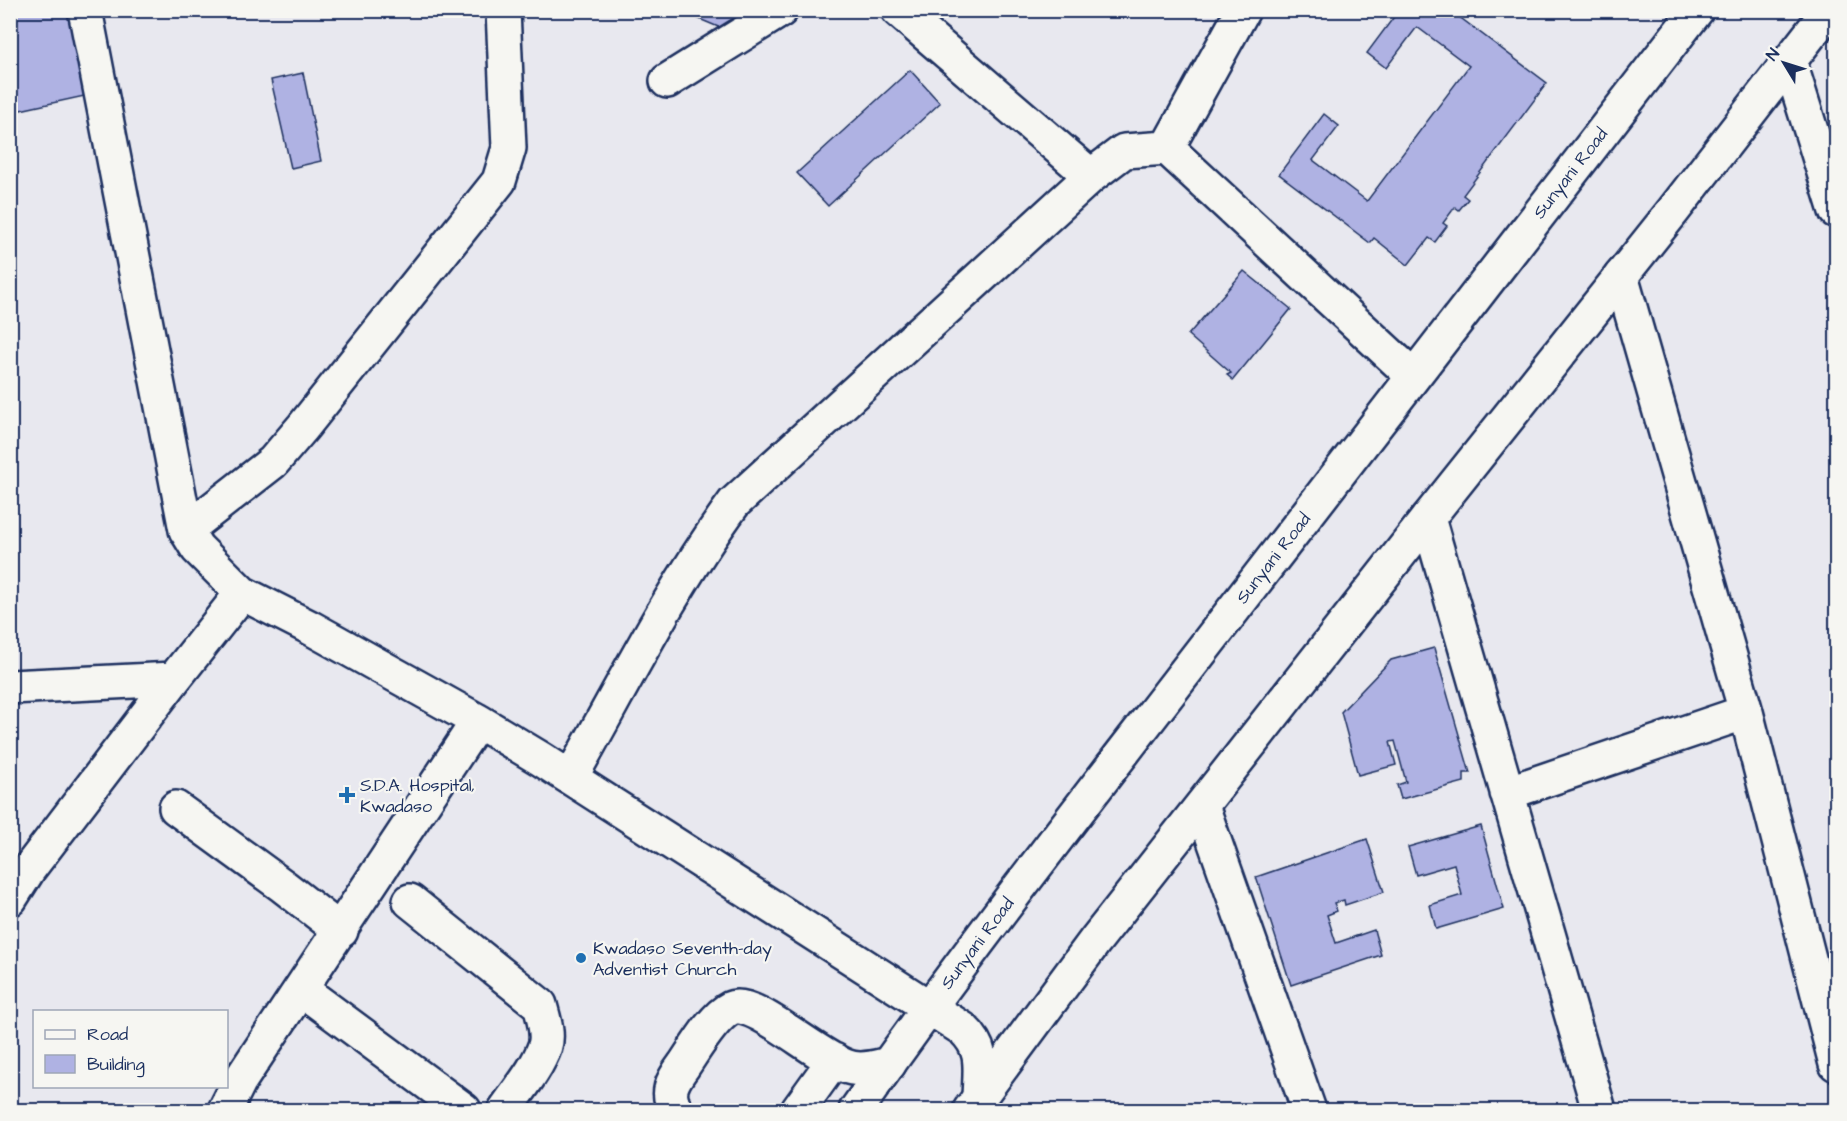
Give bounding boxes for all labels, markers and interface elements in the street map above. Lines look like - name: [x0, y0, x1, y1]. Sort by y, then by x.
- north arrow: [1754, 33, 1814, 93]
- text: N: [1761, 44, 1785, 65]
- street label: Sunyani Road: [1527, 123, 1615, 225]
- street label: Sunyani Road: [1230, 508, 1318, 610]
- place label: S.D.A. Hospital, Kwadaso: [360, 773, 475, 819]
- marker: S.D.A. Hospital, Kwadaso: [338, 786, 356, 804]
- street label: Sunyani Road: [935, 892, 1021, 995]
- place label: Kwadaso Seventh-day Adventist Church: [593, 936, 772, 982]
- marker: Kwadaso Seventh-day Adventist Church: [574, 951, 588, 965]
- legend: [33, 1010, 228, 1088]
- text: Road: [87, 1022, 128, 1047]
- text: Building: [87, 1052, 145, 1078]

